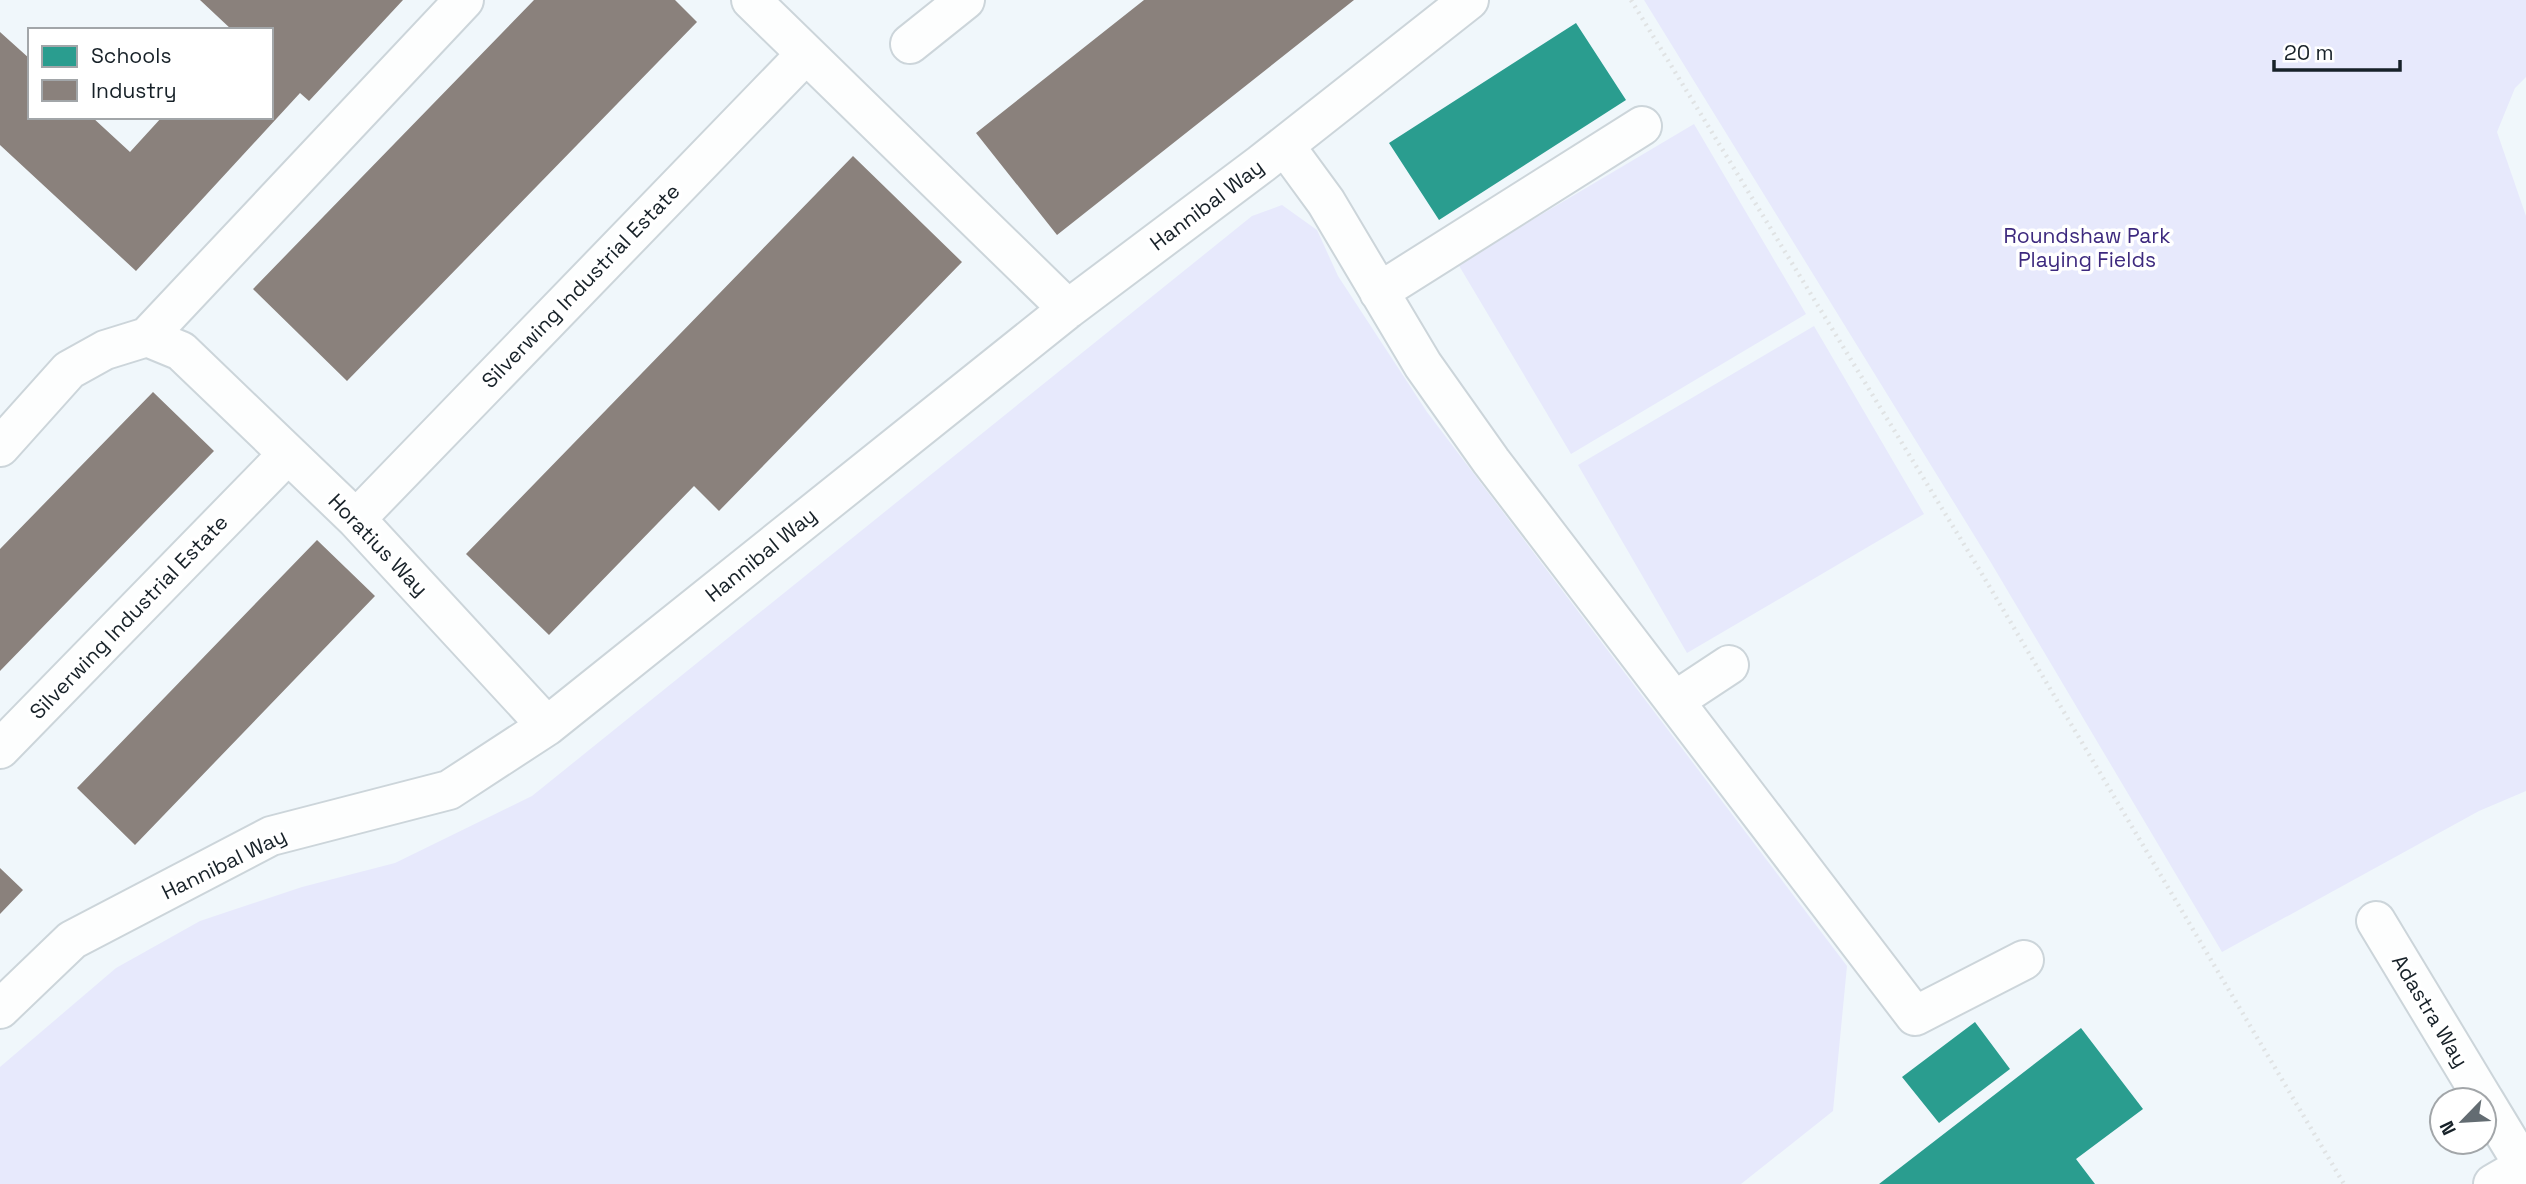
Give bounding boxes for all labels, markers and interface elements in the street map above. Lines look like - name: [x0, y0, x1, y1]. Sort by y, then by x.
- legend: [28, 28, 273, 119]
- scale bar: [2274, 28, 2400, 72]
- text: 20 m: [2284, 39, 2334, 66]
- text: Schools: [91, 42, 171, 69]
- text: Industry: [91, 77, 177, 104]
- street label: Hannibal Way: [1144, 153, 1269, 256]
- street label: Silverwing Industrial Estate: [476, 178, 686, 394]
- park label: Roundshaw Park Playing Fields: [2003, 222, 2171, 273]
- street label: Horatius Way: [323, 488, 434, 602]
- street label: Hannibal Way: [700, 501, 822, 608]
- street label: Silverwing Industrial Estate: [24, 509, 234, 725]
- street label: Hannibal Way: [157, 822, 291, 905]
- street label: Adastra Way: [2386, 949, 2475, 1072]
- north arrow: [2428, 1086, 2498, 1156]
- text: N: [2434, 1117, 2462, 1139]

